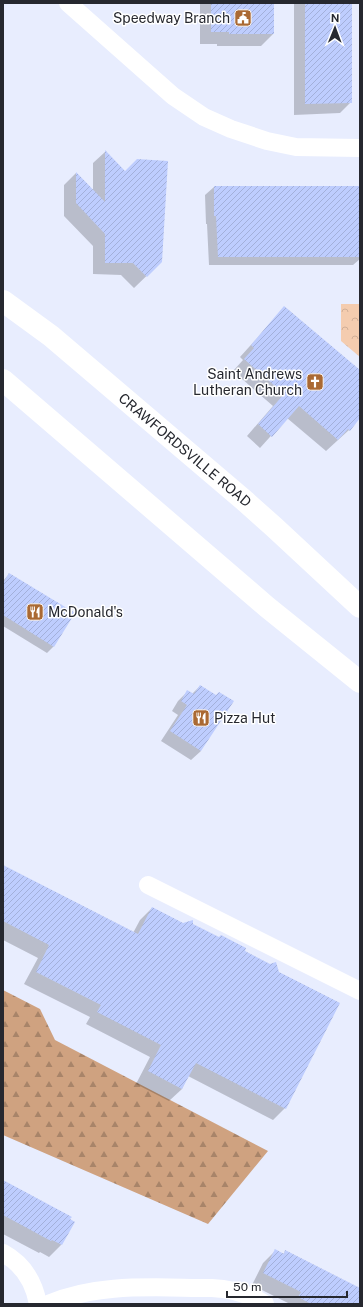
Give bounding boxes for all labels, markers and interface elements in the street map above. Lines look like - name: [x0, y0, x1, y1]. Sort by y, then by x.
- public building icon: Speedway Branch: [233, 8, 253, 28]
- north arrow: [315, 8, 355, 48]
- place label: Speedway Branch: [113, 10, 230, 26]
- text: N: [331, 12, 340, 24]
- place label: Saint Andrews Lutheran Church: [193, 366, 302, 398]
- church icon: Saint Andrews Lutheran Church: [305, 372, 325, 392]
- street label: CRAWFORDSVILLE ROAD: [115, 390, 255, 510]
- restaurant icon: McDonald's: [25, 602, 45, 622]
- place label: McDonald's: [48, 604, 123, 620]
- restaurant icon: Pizza Hut: [191, 708, 211, 728]
- place label: Pizza Hut: [214, 710, 276, 726]
- scale bar: [227, 1273, 347, 1299]
- text: 50 m: [233, 1280, 261, 1294]

